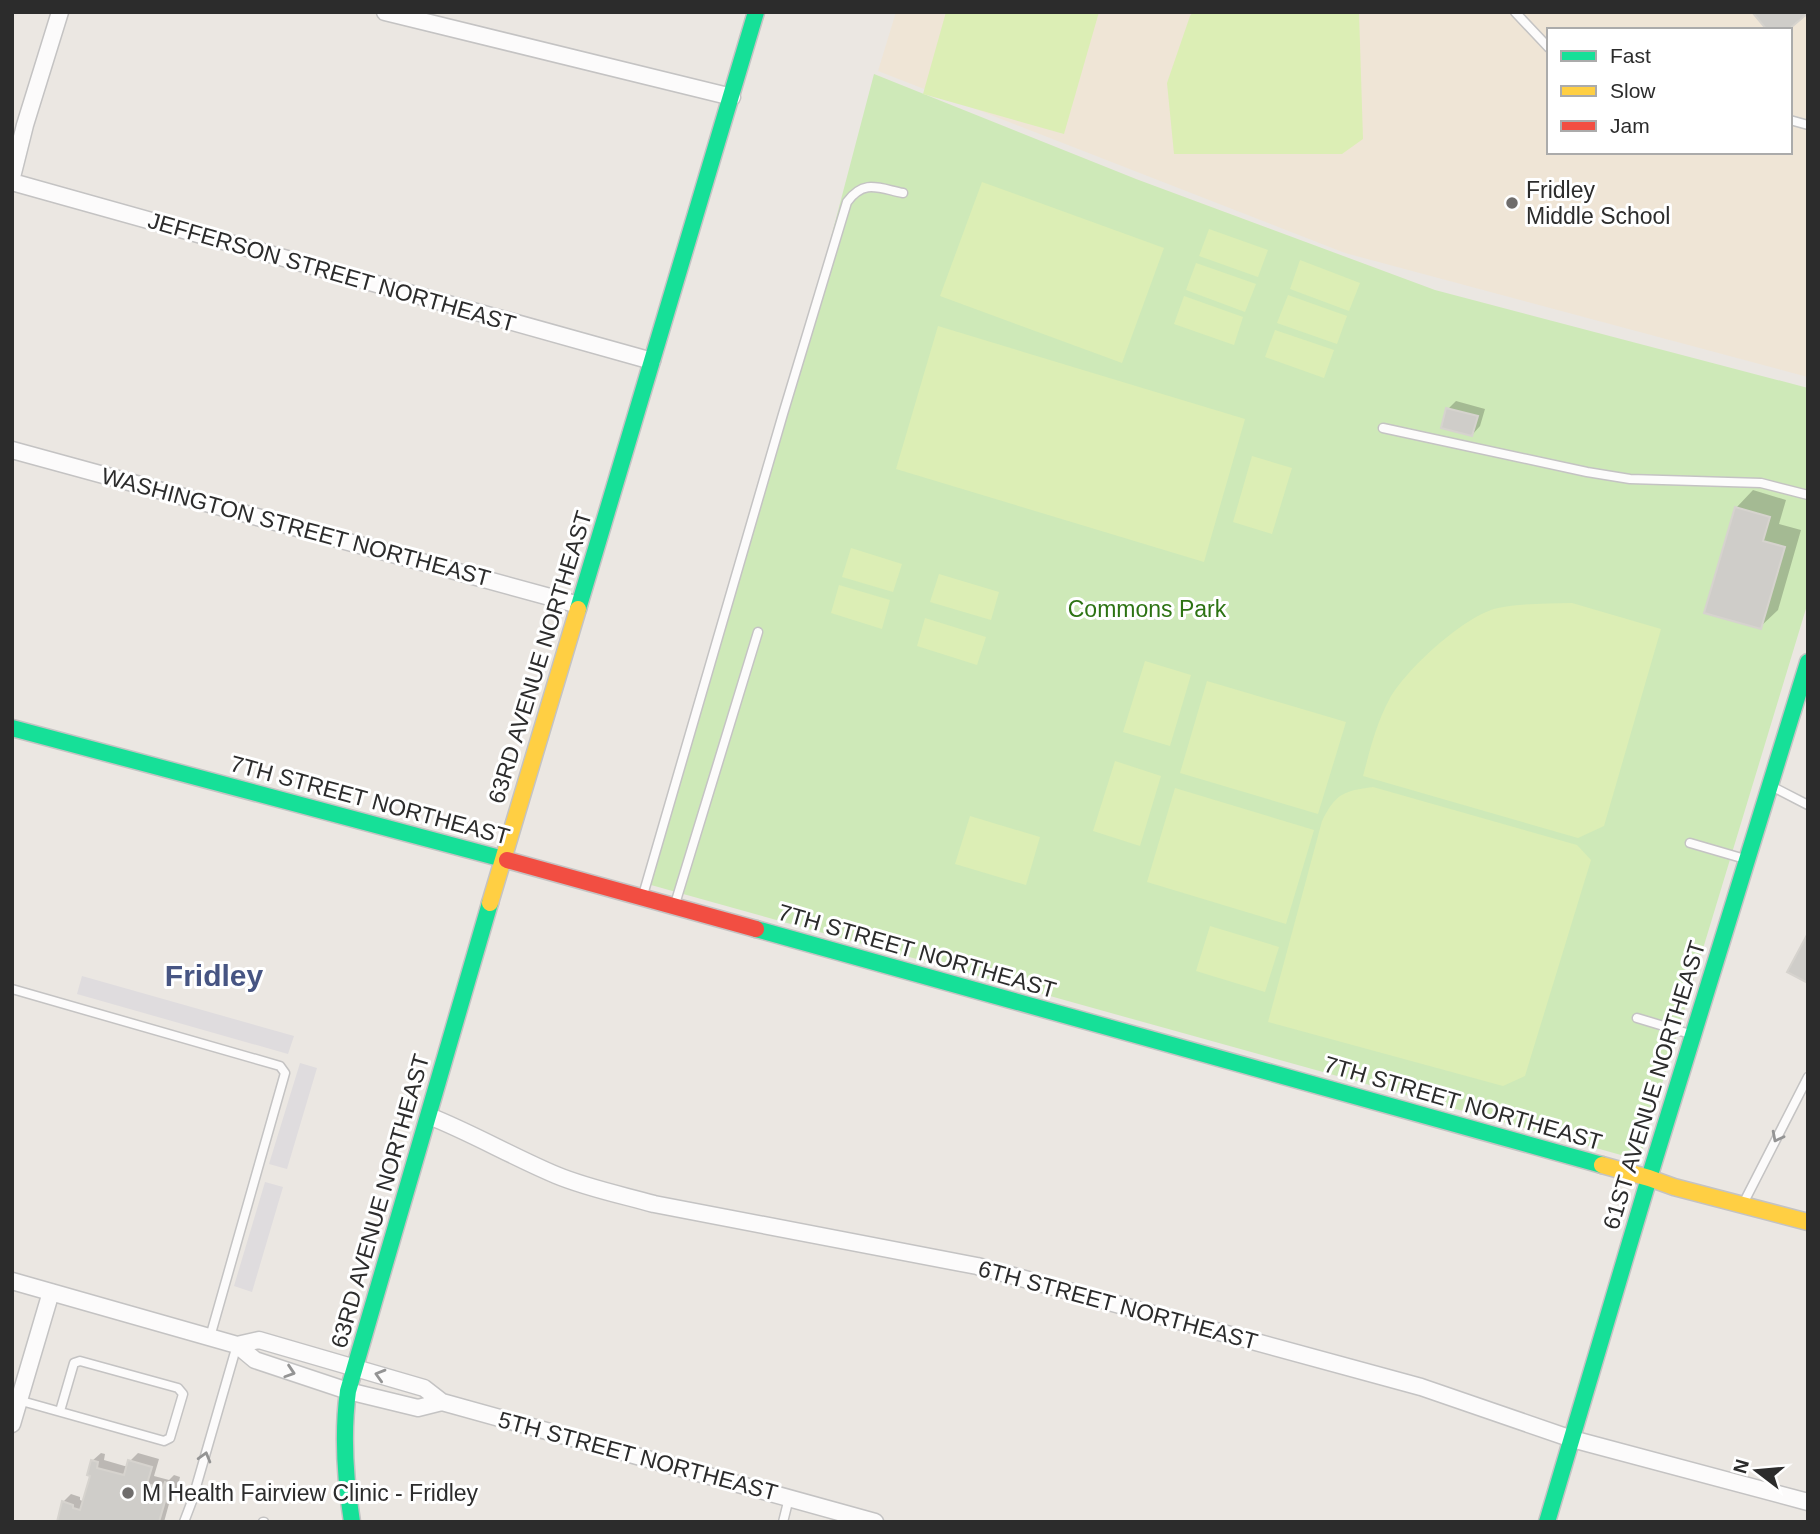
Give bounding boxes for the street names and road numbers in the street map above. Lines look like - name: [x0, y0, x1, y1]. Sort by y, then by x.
- street label: JEFFERSON STREET NORTHEAST: [145, 207, 519, 337]
- street label: WASHINGTON STREET NORTHEAST: [99, 462, 493, 592]
- street label: 63RD AVENUE NORTHEAST: [483, 508, 597, 806]
- street label: 7TH STREET NORTHEAST: [228, 750, 512, 850]
- street label: 7TH STREET NORTHEAST: [775, 899, 1059, 1003]
- street label: 61ST AVENUE NORTHEAST: [1598, 938, 1710, 1232]
- street label: 63RD AVENUE NORTHEAST: [326, 1051, 434, 1351]
- street label: 7TH STREET NORTHEAST: [1321, 1051, 1605, 1155]
- street label: 6TH STREET NORTHEAST: [976, 1255, 1260, 1355]
- street label: 5TH STREET NORTHEAST: [496, 1406, 780, 1506]

